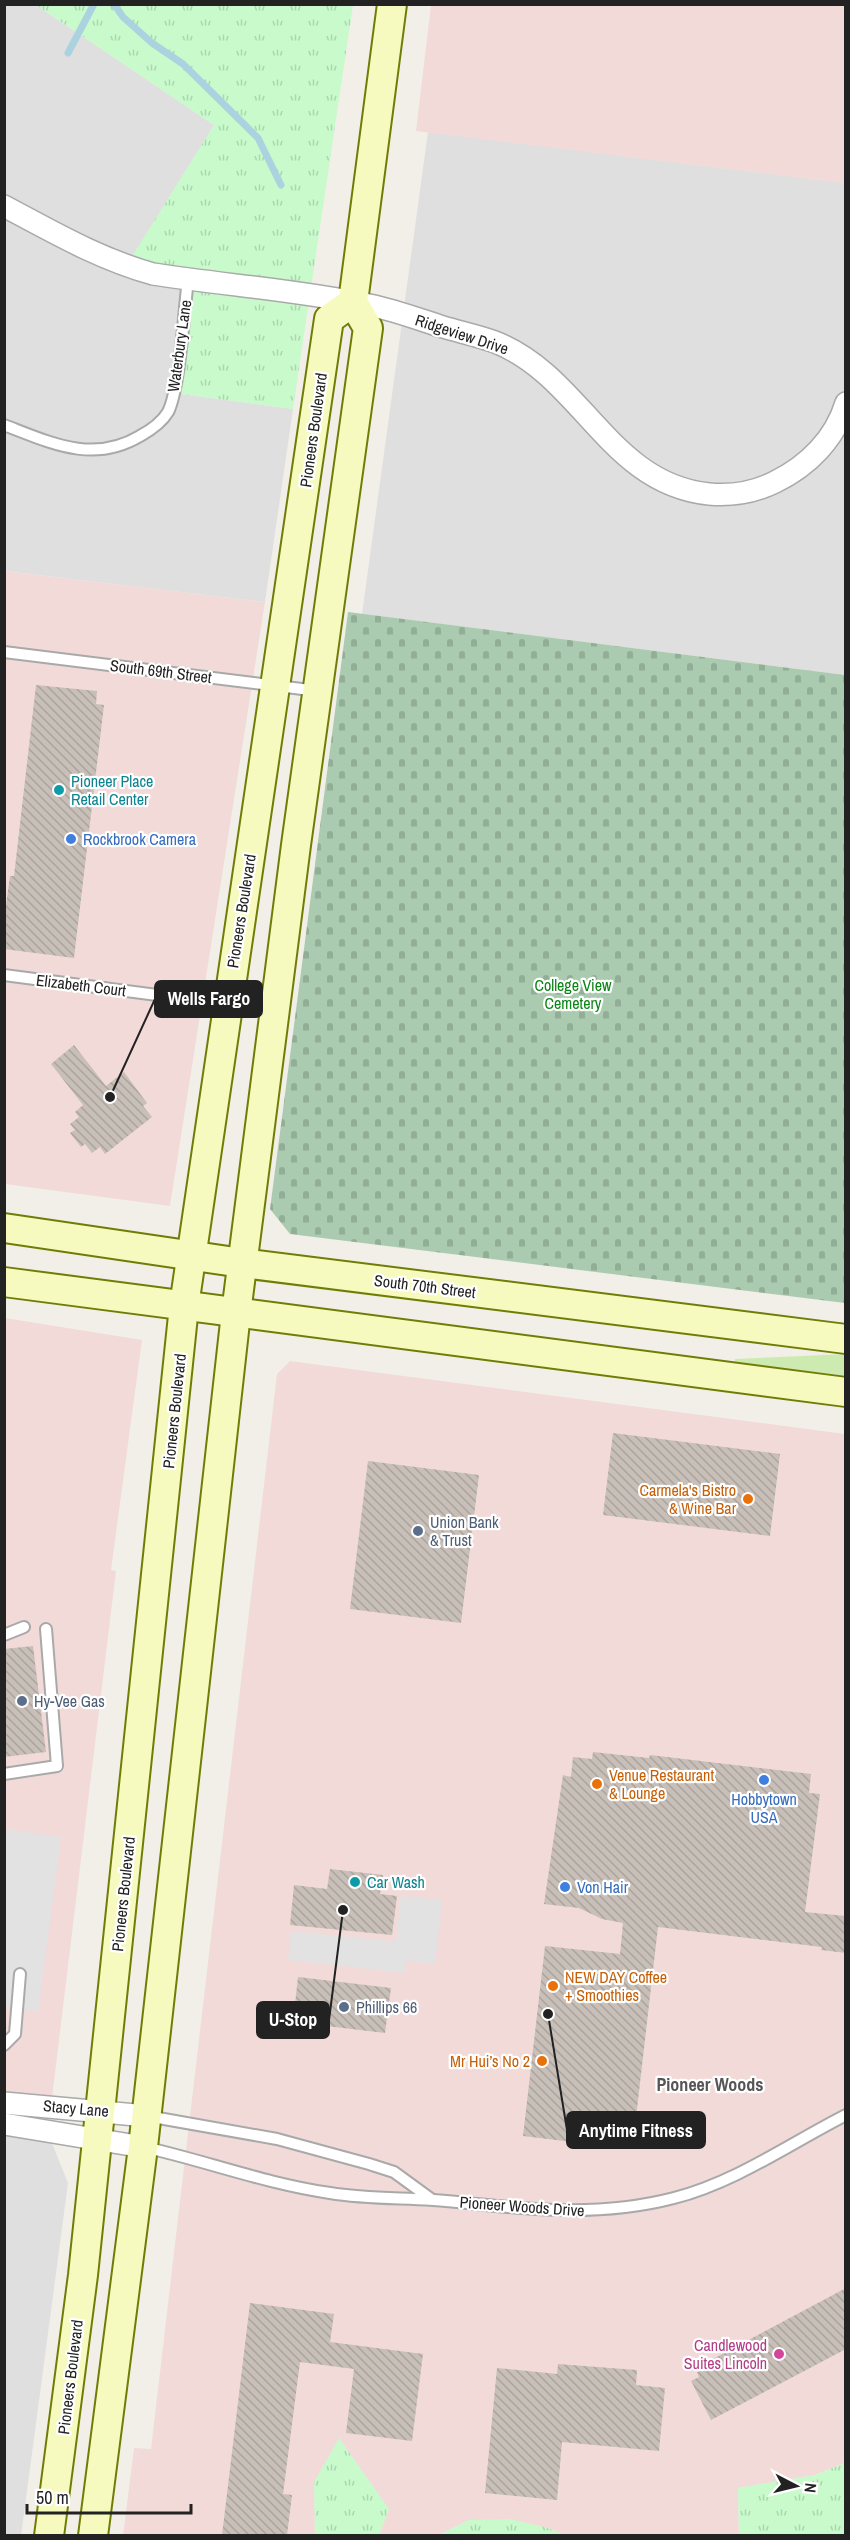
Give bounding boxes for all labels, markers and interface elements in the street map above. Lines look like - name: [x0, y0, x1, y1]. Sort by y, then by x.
- street label: Waterbury Lane: [162, 298, 196, 394]
- street label: Ridgeview Drive: [412, 309, 512, 359]
- street label: Pioneers Boulevard: [294, 371, 332, 489]
- street label: South 69th Street: [109, 654, 213, 688]
- place label: Pioneer Place Retail Center: [71, 770, 153, 810]
- marker: Pioneer Place Retail Center: [52, 783, 66, 797]
- place label: Rockbrook Camera: [83, 828, 197, 850]
- marker: Rockbrook Camera: [64, 832, 78, 846]
- street label: Pioneers Boulevard: [221, 852, 261, 970]
- street label: Elizabeth Court: [35, 969, 128, 1001]
- park label: College View Cemetery: [534, 974, 612, 1014]
- callout: Wells Fargo: [155, 981, 262, 1017]
- text: Wells Fargo: [168, 986, 250, 1011]
- street label: South 70th Street: [373, 1269, 477, 1303]
- street label: Pioneers Boulevard: [157, 1353, 191, 1469]
- place label: Carmela's Bistro & Wine Bar: [639, 1479, 737, 1519]
- marker: Carmela's Bistro & Wine Bar: [741, 1492, 755, 1506]
- place label: Union Bank & Trust: [430, 1511, 499, 1551]
- marker: Union Bank & Trust: [411, 1524, 425, 1538]
- place label: Hy-Vee Gas: [34, 1690, 105, 1712]
- marker: Hy-Vee Gas: [15, 1694, 29, 1708]
- place label: Venue Restaurant & Lounge: [609, 1764, 714, 1804]
- marker: Hobbytown USA: [757, 1773, 771, 1787]
- marker: Venue Restaurant & Lounge: [590, 1777, 604, 1791]
- place label: Hobbytown USA: [731, 1788, 797, 1828]
- street label: Pioneers Boulevard: [106, 1836, 140, 1952]
- place label: Car Wash: [367, 1871, 425, 1893]
- marker: Car Wash: [348, 1875, 362, 1889]
- place label: Von Hair: [577, 1876, 629, 1898]
- marker: Von Hair: [558, 1880, 572, 1894]
- place label: NEW DAY Coffee + Smoothies: [565, 1966, 667, 2006]
- marker: NEW DAY Coffee + Smoothies: [546, 1979, 560, 1993]
- place label: Phillips 66: [356, 1996, 417, 2018]
- marker: Phillips 66: [337, 2000, 351, 2014]
- callout: U-Stop: [257, 2002, 329, 2038]
- text: U-Stop: [269, 2007, 317, 2032]
- place label: Mr Hui’s No 2: [450, 2050, 530, 2072]
- marker: Mr Hui’s No 2: [535, 2054, 549, 2068]
- district label: Pioneer Woods: [656, 2072, 764, 2097]
- street label: Stacy Lane: [42, 2094, 110, 2122]
- callout: Anytime Fitness: [567, 2112, 705, 2148]
- text: Anytime Fitness: [579, 2118, 693, 2143]
- street label: Pioneer Woods Drive: [459, 2191, 585, 2221]
- street label: Pioneers Boulevard: [52, 2318, 88, 2436]
- place label: Candlewood Suites Lincoln: [684, 2334, 767, 2374]
- marker: Candlewood Suites Lincoln: [772, 2347, 786, 2361]
- north arrow: [766, 2456, 826, 2516]
- scale bar: [27, 2477, 190, 2515]
- text: N: [799, 2482, 822, 2494]
- text: 50 m: [36, 2485, 69, 2510]

